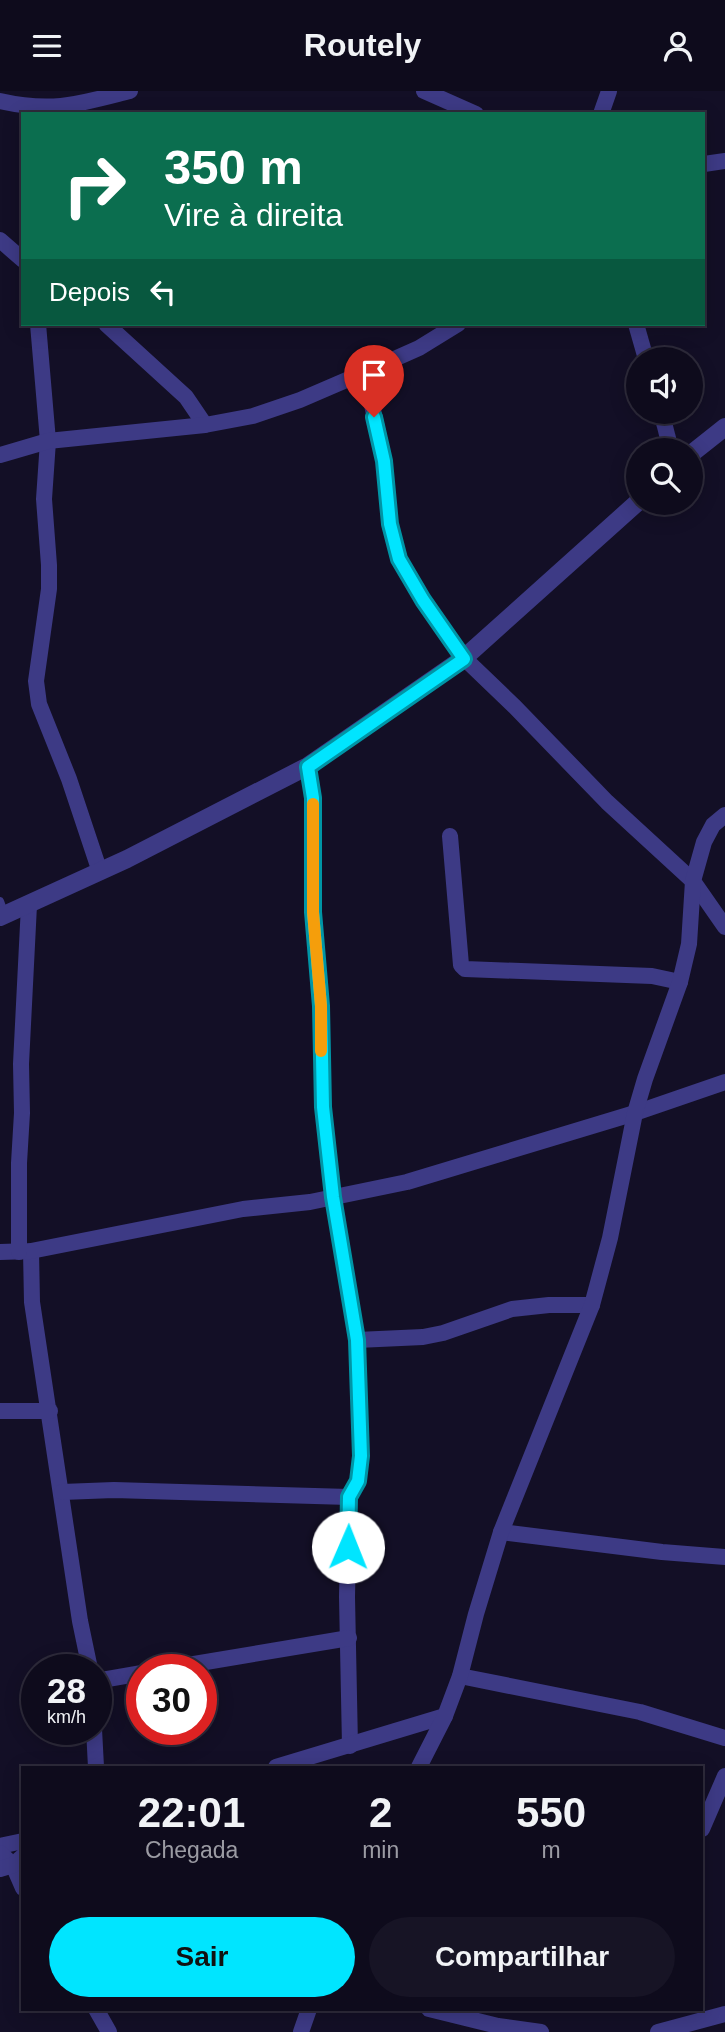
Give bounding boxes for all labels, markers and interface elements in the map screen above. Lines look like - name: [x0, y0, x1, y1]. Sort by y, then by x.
- icon: menu: [28, 27, 66, 65]
- text: Routely: [304, 27, 421, 63]
- icon: person: [659, 27, 697, 65]
- icon: right: [49, 140, 140, 231]
- text: 350 m: [164, 140, 303, 194]
- text: Vire à direita: [164, 197, 343, 233]
- icon: left: [144, 273, 182, 311]
- text: Depois: [49, 277, 130, 307]
- pin: [344, 345, 404, 417]
- map controls: [626, 347, 703, 515]
- button: sound: [626, 347, 703, 424]
- icon: arrive: [355, 356, 393, 394]
- button: search: [626, 438, 703, 515]
- position arrow: [311, 1510, 385, 1584]
- speed limit sign: 30: [126, 1654, 217, 1745]
- text: 28: [47, 1671, 86, 1710]
- text: km/h: [47, 1707, 86, 1727]
- text: 22:01: [138, 1789, 245, 1836]
- text: 2: [369, 1789, 392, 1836]
- text: 550: [516, 1789, 586, 1836]
- text: Chegada: [145, 1837, 238, 1863]
- text: min: [362, 1837, 399, 1863]
- text: m: [542, 1837, 561, 1863]
- button: Sair: [49, 1917, 355, 1997]
- button: Compartilhar: [369, 1917, 675, 1997]

